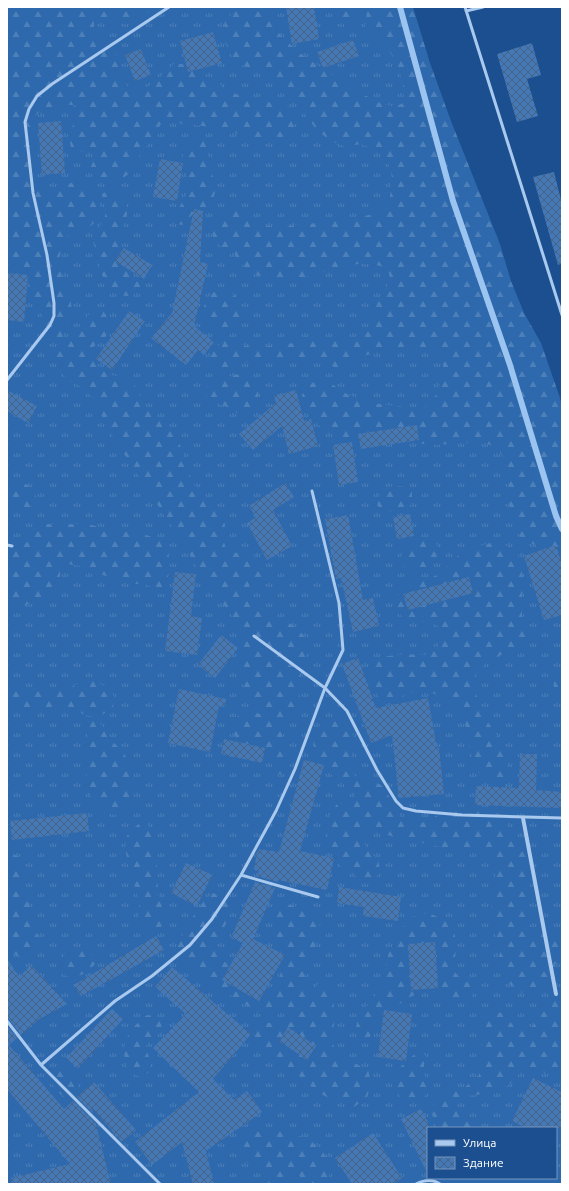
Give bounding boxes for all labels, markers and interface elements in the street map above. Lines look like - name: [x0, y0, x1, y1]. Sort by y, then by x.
- legend: [427, 1127, 557, 1179]
- text: Улица: [463, 1136, 496, 1149]
- text: Здание: [463, 1156, 504, 1169]

